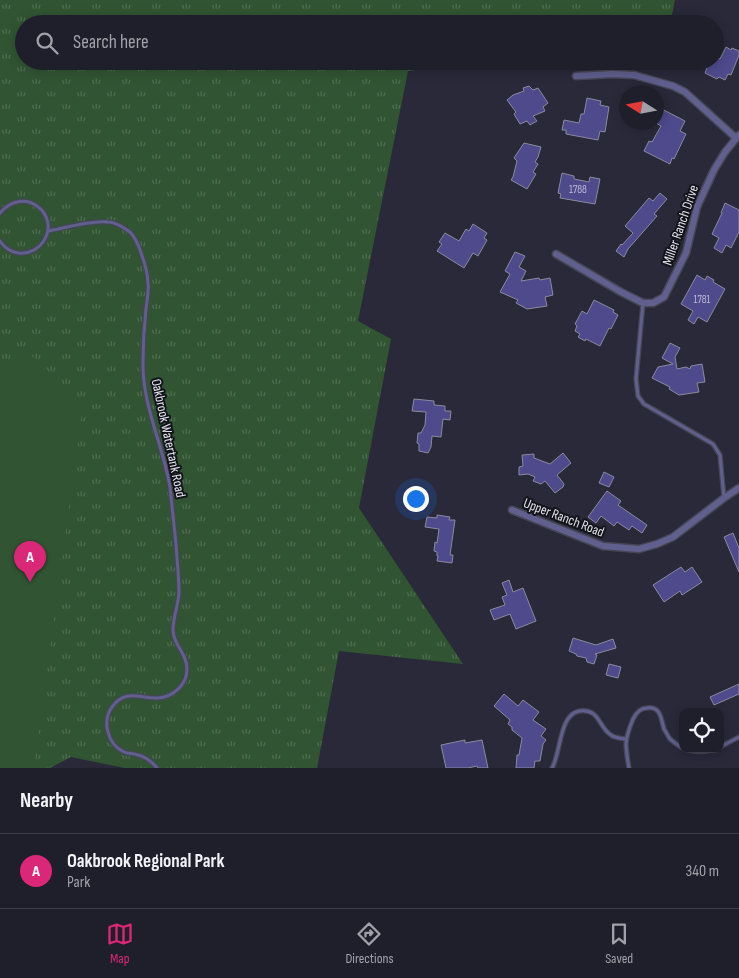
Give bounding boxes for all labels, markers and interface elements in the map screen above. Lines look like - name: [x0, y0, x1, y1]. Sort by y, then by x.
- search box: [15, 15, 724, 70]
- icon: search: [33, 29, 61, 57]
- text: Search here: [73, 31, 149, 54]
- north arrow: [619, 85, 664, 130]
- house number: 1788: [569, 183, 587, 196]
- street label: Miller Ranch Drive: [659, 183, 702, 268]
- house number: 1781: [694, 293, 711, 306]
- street label: Oakbrook Watertank Road: [148, 377, 189, 499]
- your location: [403, 486, 429, 512]
- street label: Upper Ranch Road: [521, 494, 607, 541]
- pin: A: [14, 541, 46, 582]
- map controls: [679, 708, 724, 753]
- button: locate: [679, 708, 724, 753]
- text: Nearby: [20, 788, 73, 813]
- text: Oakbrook Regional Park: [67, 850, 224, 873]
- text: A: [32, 862, 40, 881]
- text: 340 m: [686, 862, 719, 881]
- text: Park: [67, 873, 90, 892]
- tab: Map: [106, 920, 134, 967]
- tab: Directions: [345, 920, 394, 967]
- tab: Saved: [605, 920, 633, 967]

